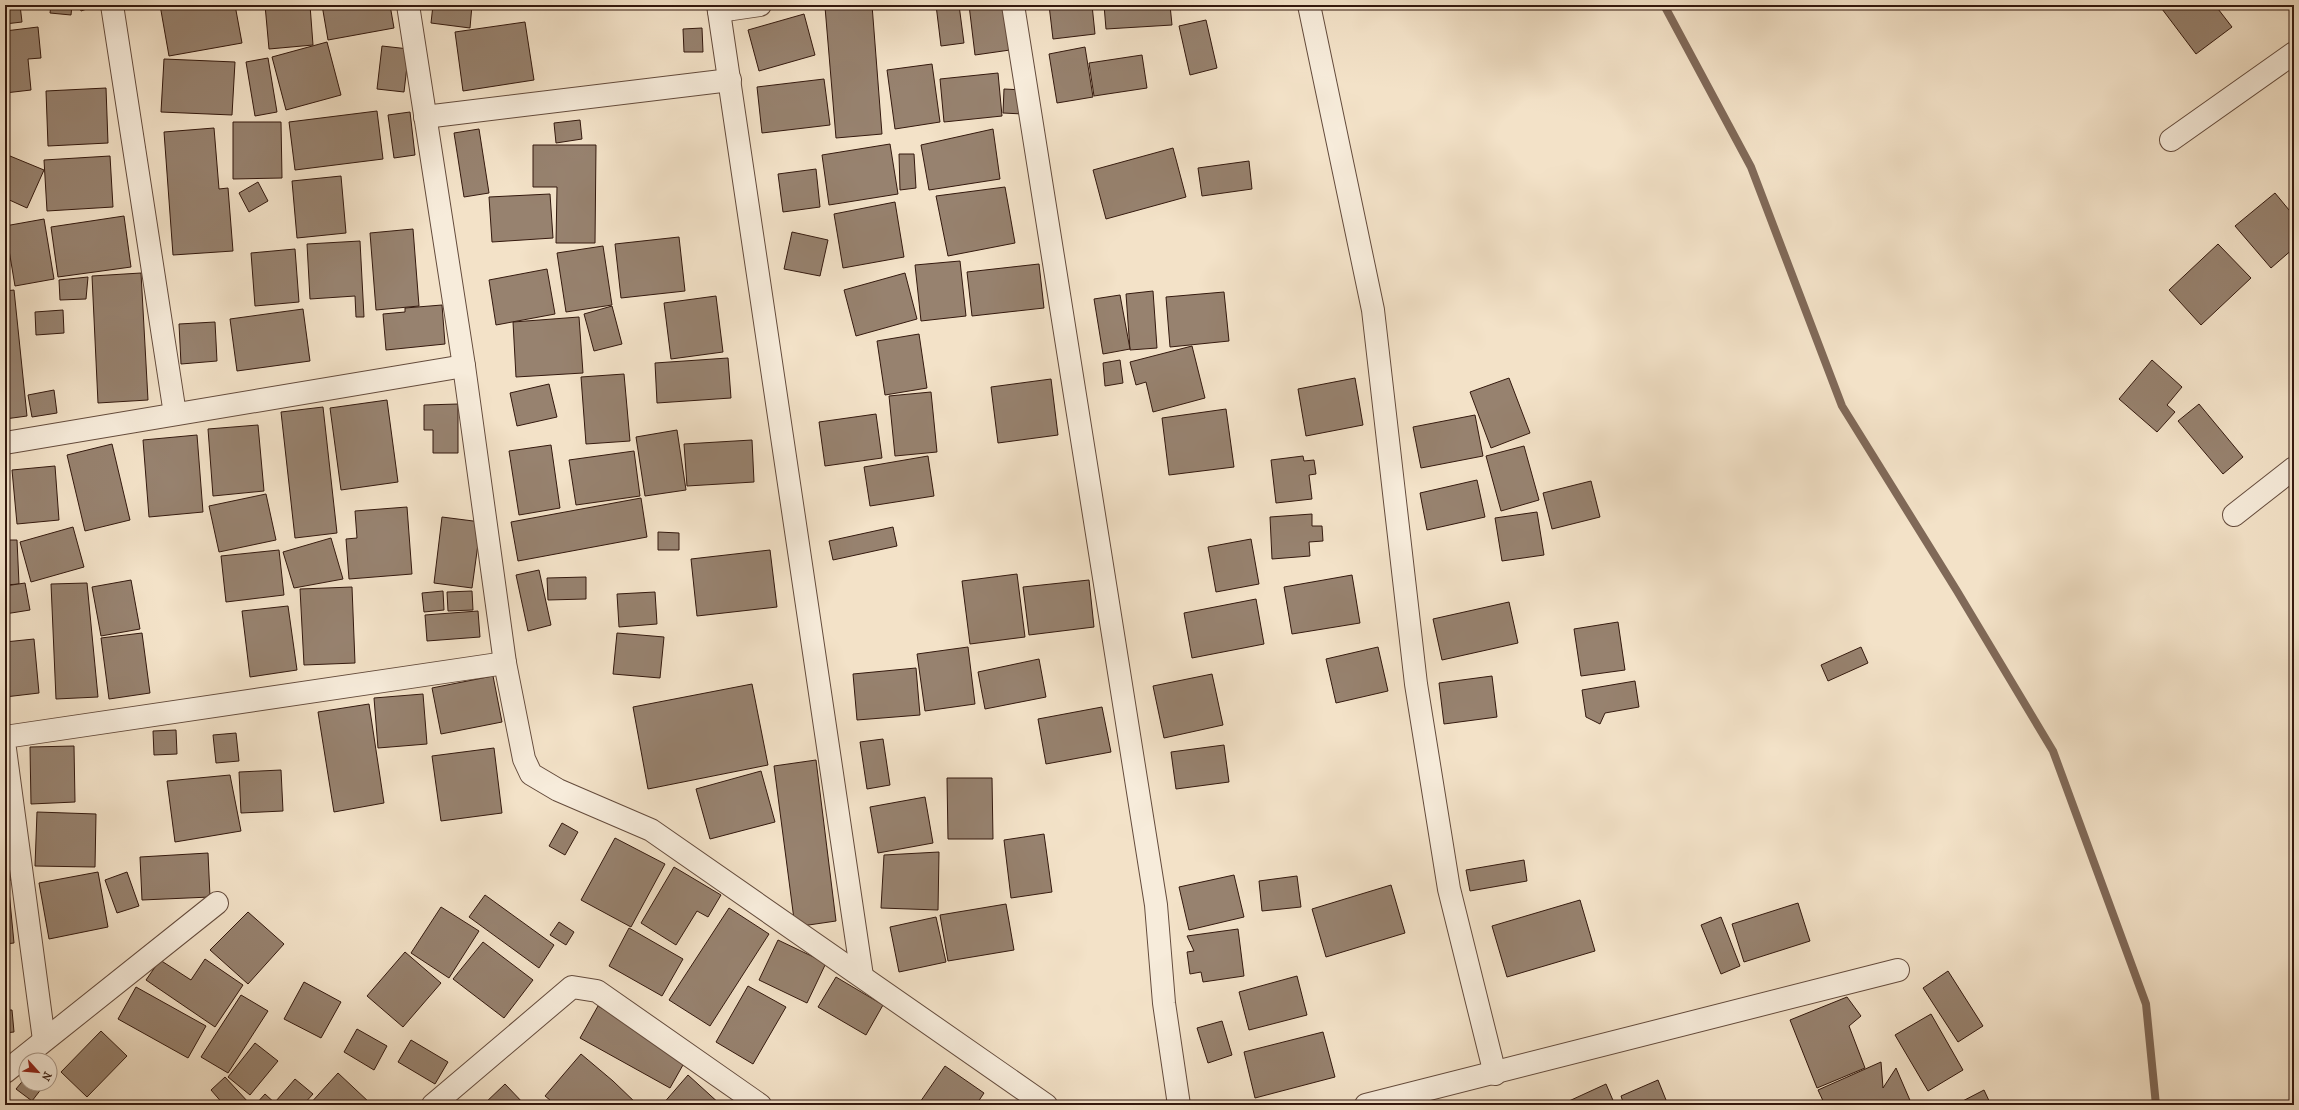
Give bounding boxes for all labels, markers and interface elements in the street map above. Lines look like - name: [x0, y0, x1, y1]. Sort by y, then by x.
- north arrow: [18, 1052, 58, 1092]
- text: N: [38, 1070, 54, 1084]

